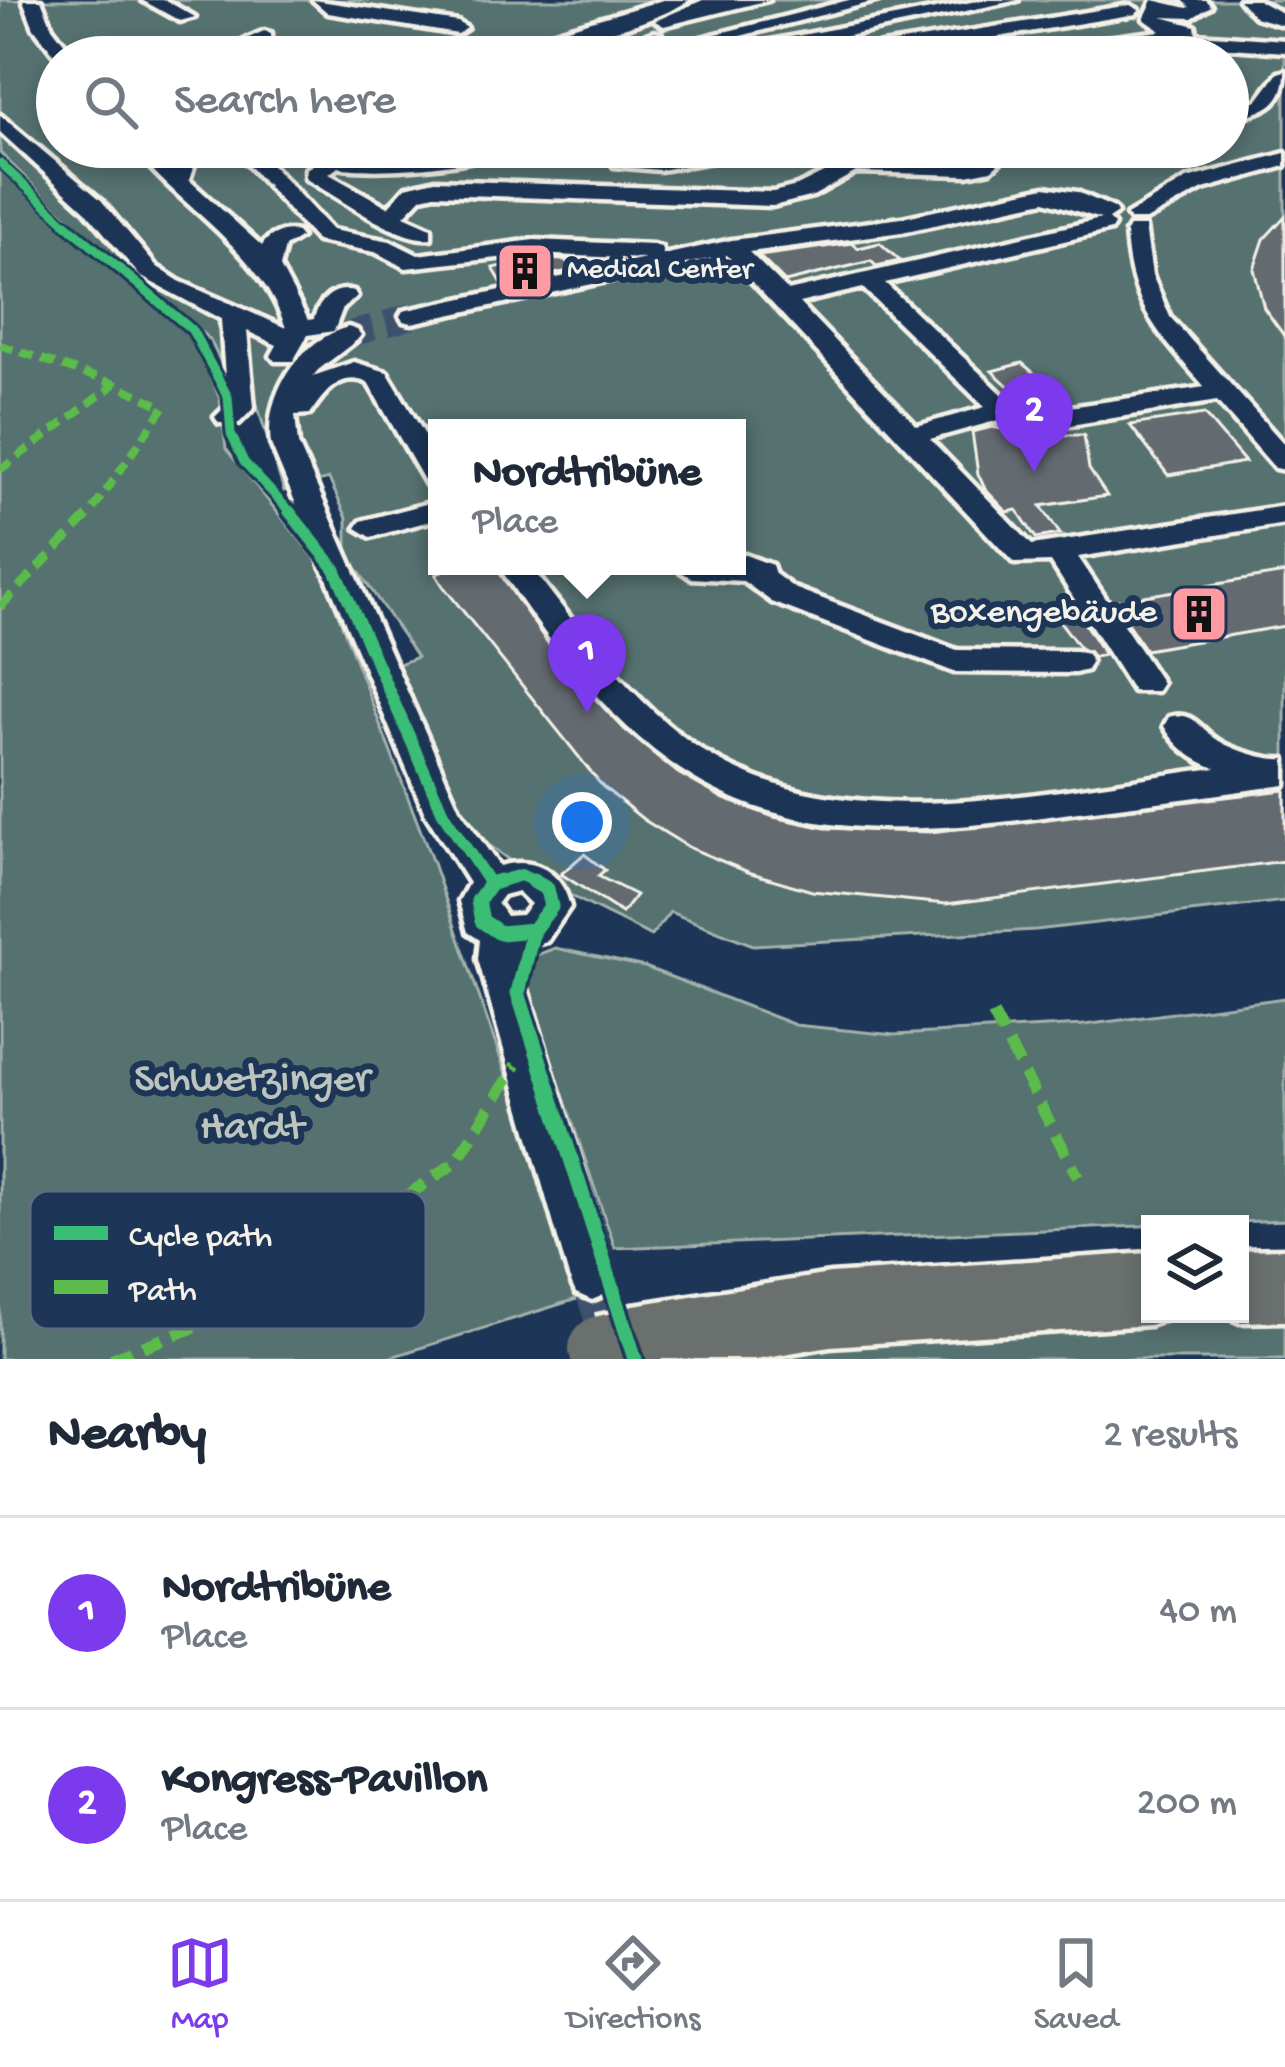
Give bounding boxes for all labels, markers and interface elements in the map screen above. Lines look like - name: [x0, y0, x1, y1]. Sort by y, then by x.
- search box: [36, 36, 1249, 168]
- icon: search: [78, 69, 144, 135]
- text: Search here: [174, 76, 396, 129]
- building icon: Medical Center: [494, 240, 556, 302]
- place label: Medical Center: [567, 254, 755, 289]
- pin: 2: [995, 373, 1073, 472]
- popup: [428, 419, 746, 575]
- text: Nordtribüne: [473, 448, 701, 501]
- text: Place: [473, 501, 558, 547]
- building icon: Boxengebäude: [1168, 583, 1230, 645]
- place label: Boxengebäude: [930, 593, 1157, 636]
- pin: 1: [548, 614, 626, 713]
- your location: [552, 792, 612, 852]
- park label: Schwetzinger Hardt: [134, 1057, 373, 1154]
- legend: [30, 1191, 426, 1329]
- map controls: [1141, 1215, 1249, 1323]
- button: layers: [1141, 1215, 1249, 1323]
- text: Cycle path: [129, 1220, 272, 1258]
- text: Path: [128, 1274, 197, 1312]
- text: Nearby: [48, 1407, 206, 1467]
- text: 2 results: [1103, 1414, 1237, 1460]
- text: Nordtribüne: [162, 1563, 391, 1616]
- text: 1: [79, 1590, 95, 1636]
- text: 40 m: [1159, 1590, 1237, 1636]
- text: Place: [162, 1616, 247, 1662]
- text: Kongress-Pavillon: [162, 1755, 488, 1808]
- text: 2: [77, 1782, 97, 1828]
- text: 200 m: [1137, 1782, 1237, 1828]
- text: Place: [162, 1808, 247, 1854]
- tab: Map: [167, 1930, 233, 2040]
- tab: Directions: [566, 1930, 700, 2040]
- tab: Saved: [1034, 1930, 1118, 2040]

